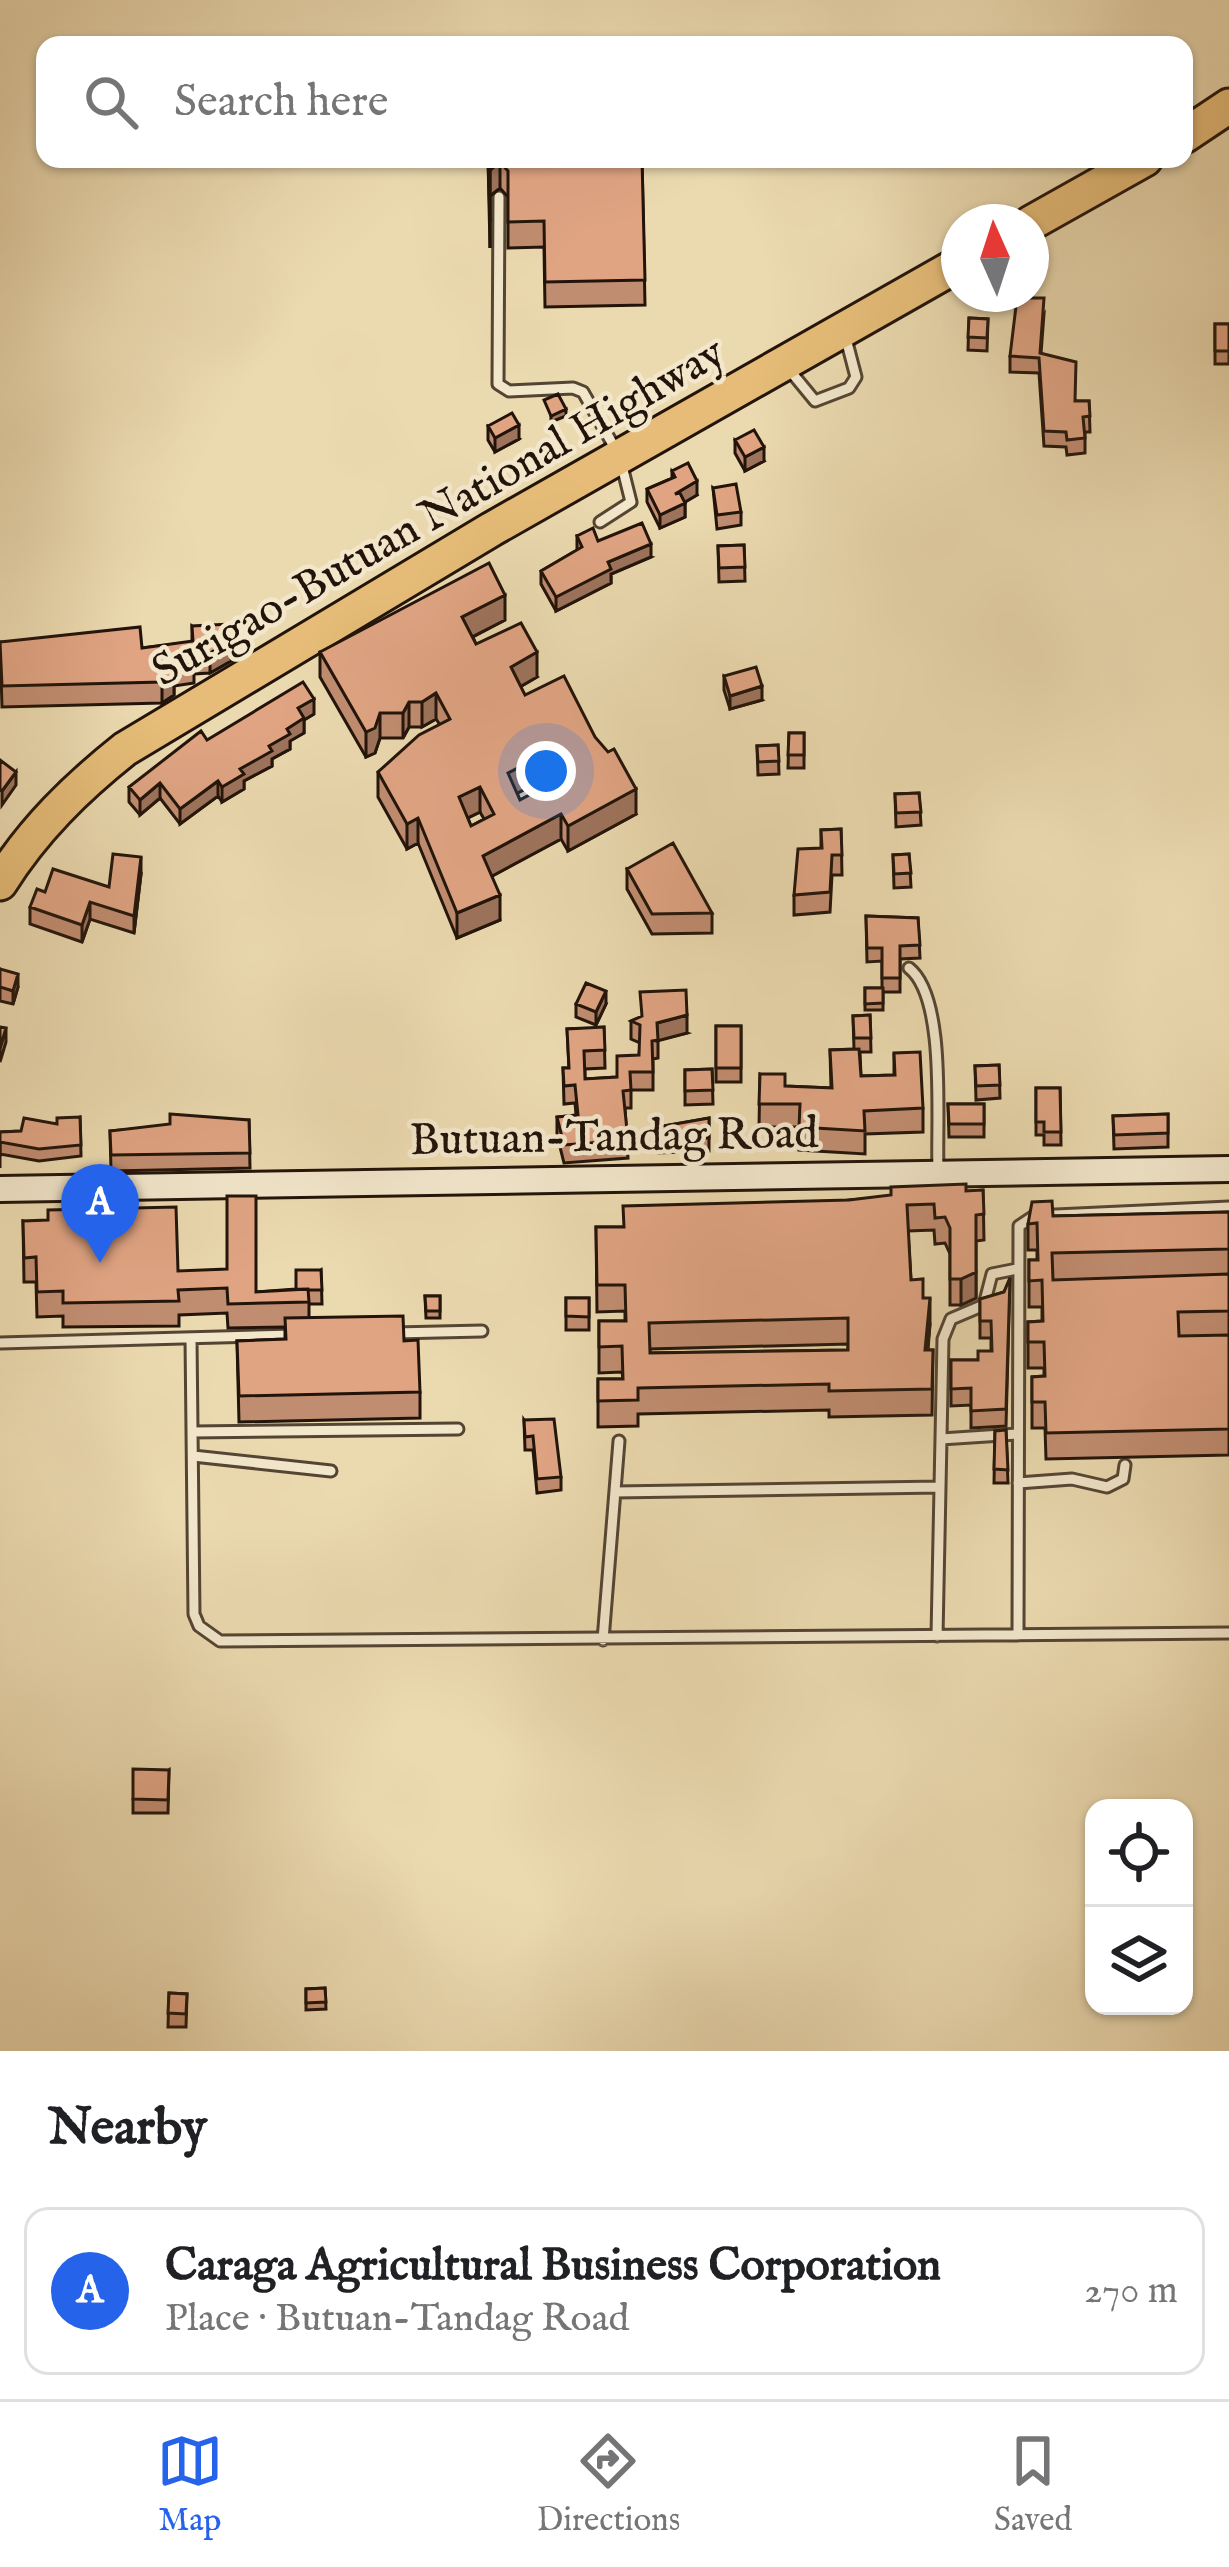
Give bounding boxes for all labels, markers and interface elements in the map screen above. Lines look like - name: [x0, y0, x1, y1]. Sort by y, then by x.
- search box: [36, 36, 1193, 168]
- icon: search: [78, 69, 144, 135]
- text: Search here: [174, 74, 388, 131]
- north arrow: [941, 204, 1049, 312]
- street label: Surigao-Butuan National Highway: [142, 325, 736, 701]
- your location: [516, 741, 576, 801]
- street label: Butuan-Tandag Road: [409, 1106, 820, 1170]
- pin: A: [61, 1164, 139, 1263]
- map controls: [1085, 1799, 1193, 2015]
- button: locate: [1085, 1799, 1193, 1907]
- button: layers: [1085, 1907, 1193, 2015]
- text: Nearby: [48, 2097, 207, 2162]
- text: Caraga Agricultural Business Corporation: [165, 2238, 941, 2295]
- text: A: [77, 2267, 103, 2316]
- text: 270 m: [1084, 2267, 1178, 2316]
- text: Place · Butuan-Tandag Road: [165, 2295, 629, 2344]
- tab: Map: [157, 2428, 223, 2542]
- tab: Directions: [537, 2428, 680, 2542]
- tab: Saved: [994, 2428, 1072, 2542]

